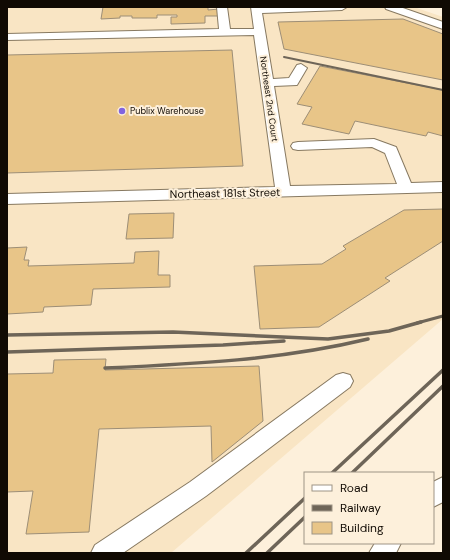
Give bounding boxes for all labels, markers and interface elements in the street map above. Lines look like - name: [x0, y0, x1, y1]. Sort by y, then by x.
- street label: Northeast 2nd Court: [257, 56, 281, 143]
- place label: Publix Warehouse: [130, 105, 204, 117]
- marker: Publix Warehouse: [117, 106, 127, 116]
- street label: Northeast 181st Street: [170, 185, 280, 201]
- legend: [304, 472, 434, 544]
- text: Road: [340, 480, 368, 496]
- text: Railway: [340, 500, 381, 516]
- text: Building: [340, 520, 384, 536]

